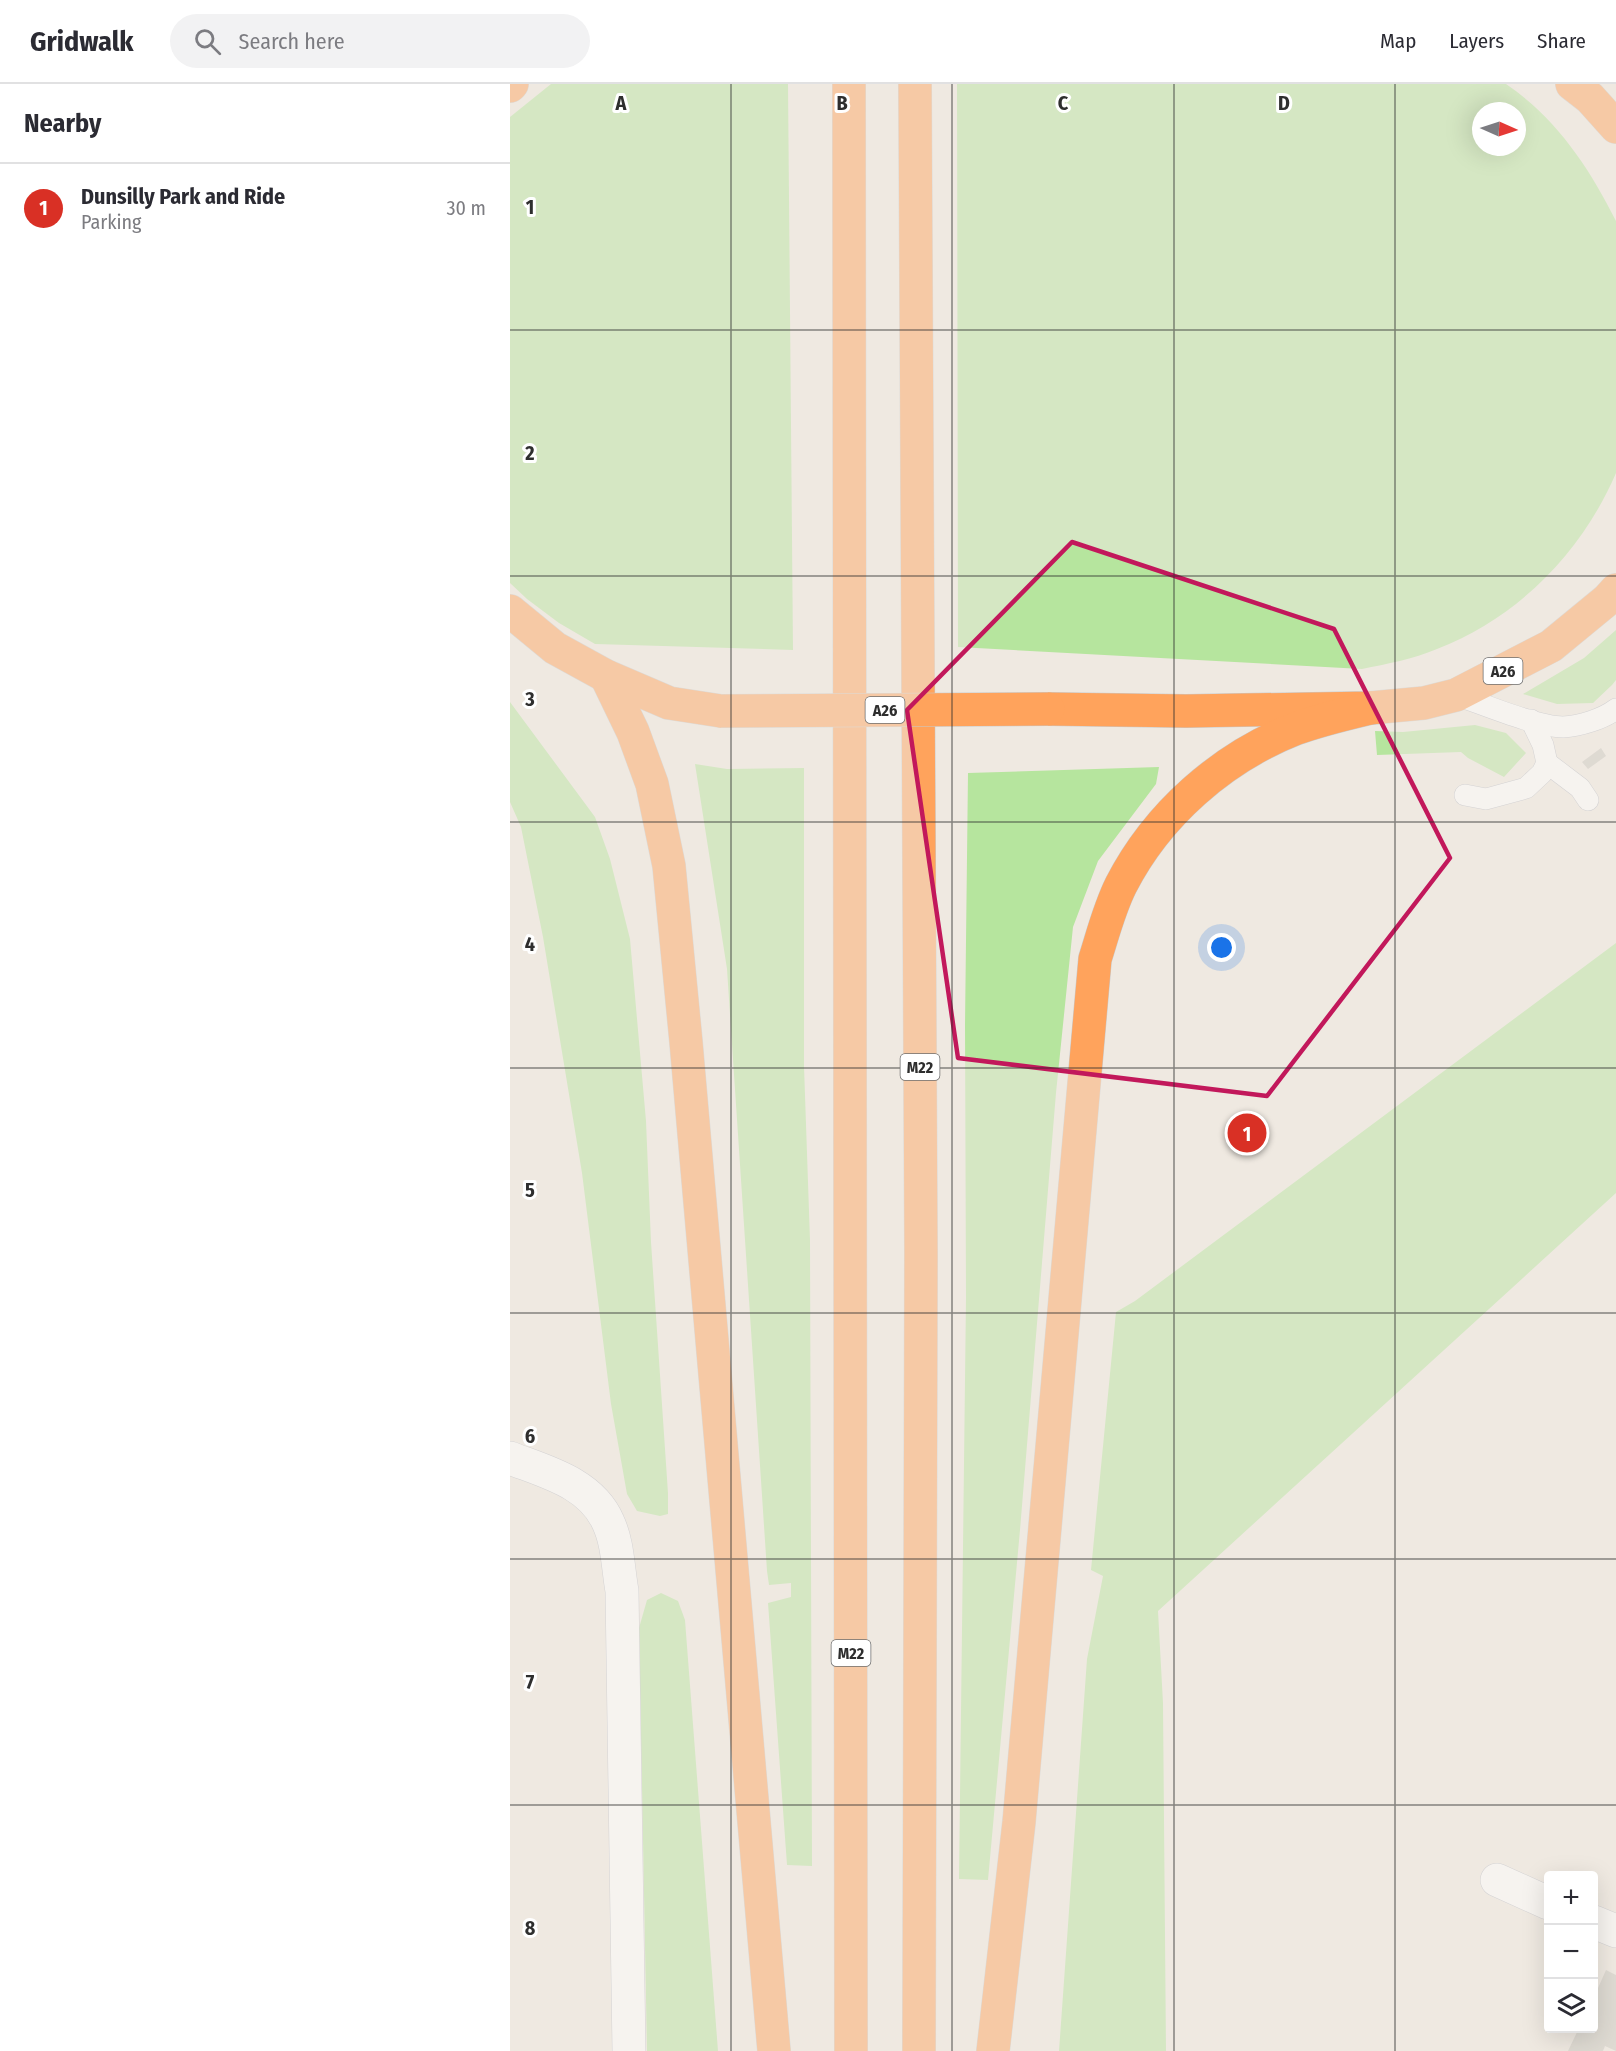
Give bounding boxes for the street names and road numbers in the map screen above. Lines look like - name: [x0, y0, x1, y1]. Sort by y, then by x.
- road number: A26: [1484, 658, 1522, 684]
- road number: A26: [866, 697, 904, 723]
- road number: M22: [900, 1054, 940, 1080]
- road number: M22: [832, 1640, 870, 1666]

